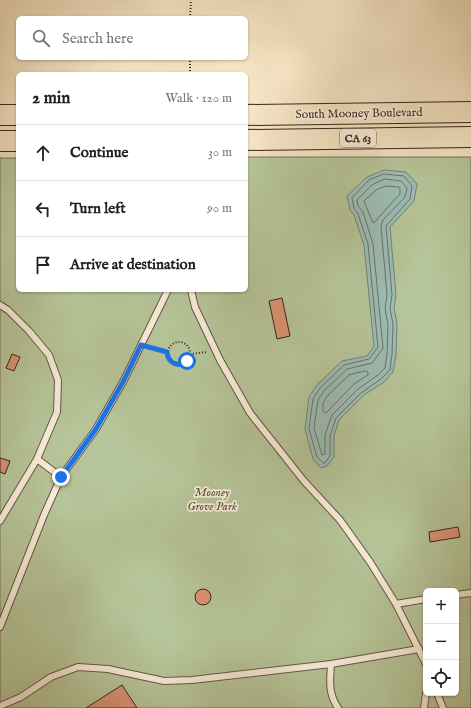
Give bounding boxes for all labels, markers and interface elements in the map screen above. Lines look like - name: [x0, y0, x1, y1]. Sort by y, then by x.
- search box: [16, 16, 248, 60]
- icon: search: [30, 27, 52, 49]
- text: Search here: [62, 29, 133, 48]
- text: 2 min: [32, 88, 70, 109]
- text: Walk · 120 m: [166, 90, 232, 107]
- street label: South Mooney Boulevard: [295, 105, 423, 122]
- road number: CA 63: [340, 129, 376, 147]
- icon: ahead: [32, 142, 54, 164]
- text: Continue: [70, 143, 128, 162]
- text: 30 m: [208, 144, 232, 161]
- icon: left: [32, 198, 54, 220]
- text: Turn left: [70, 199, 126, 218]
- text: 90 m: [207, 200, 232, 217]
- icon: arrive: [32, 254, 54, 276]
- text: Arrive at destination: [70, 255, 196, 274]
- route start: [178, 352, 196, 370]
- route end: [52, 468, 70, 486]
- park label: Mooney Grove Park: [187, 485, 237, 514]
- map controls: [423, 588, 459, 696]
- button: +: [423, 588, 459, 624]
- button: −: [423, 624, 459, 660]
- button: locate: [423, 660, 459, 696]

